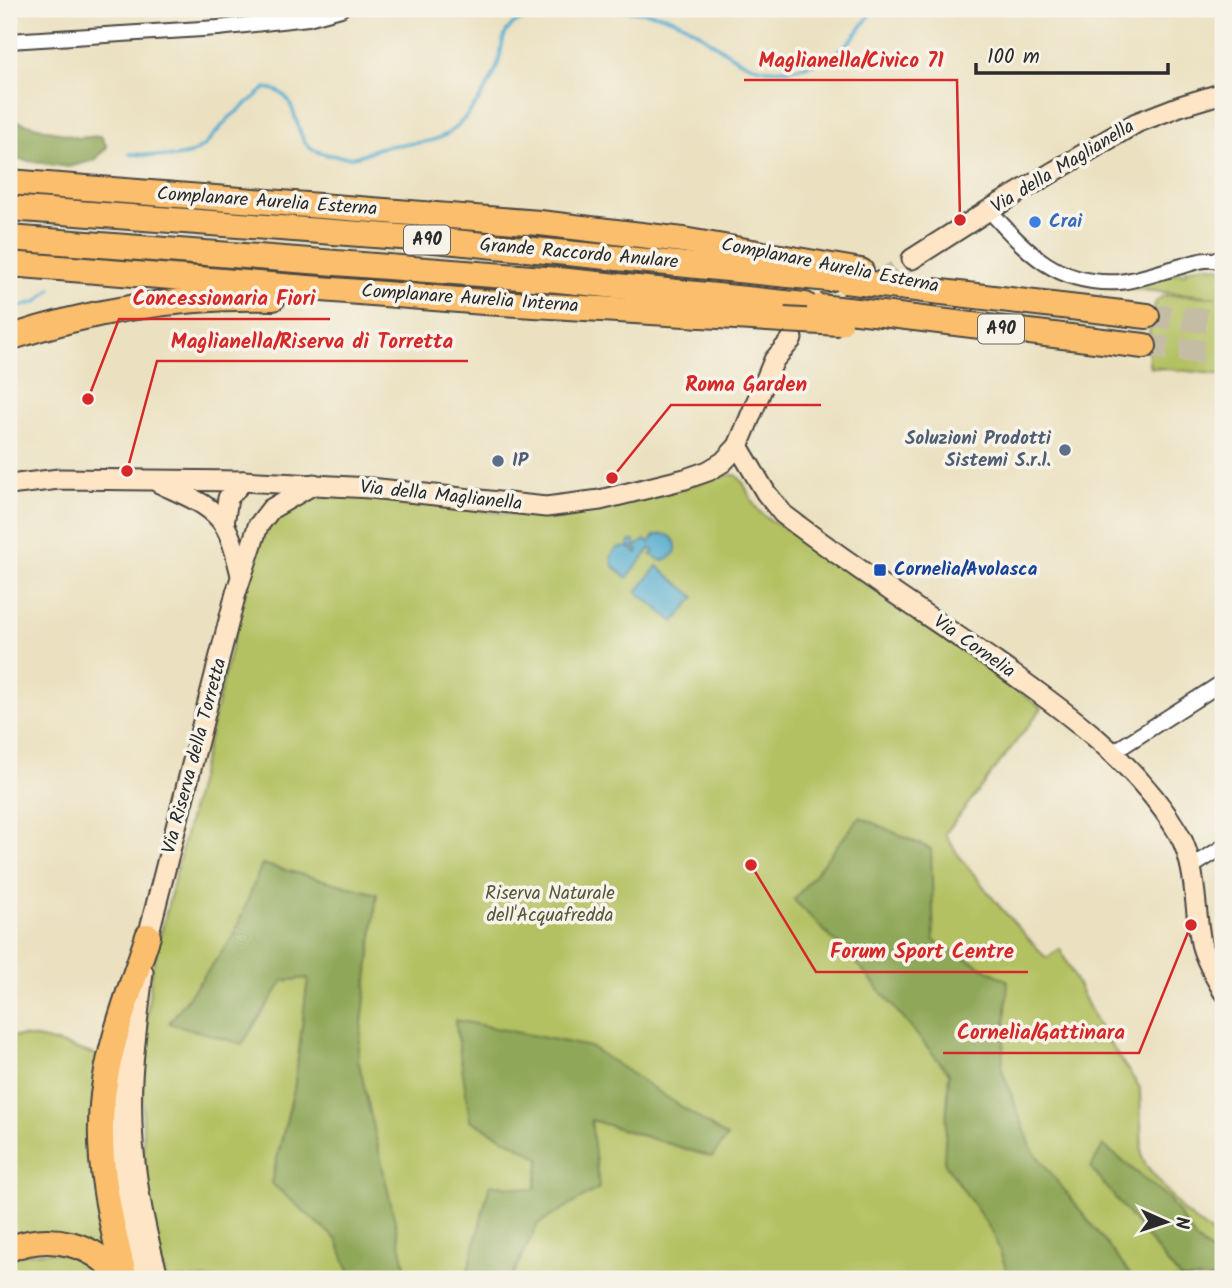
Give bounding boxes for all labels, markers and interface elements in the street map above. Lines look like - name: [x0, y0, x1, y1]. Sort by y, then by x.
- scale bar: [976, 32, 1169, 76]
- callout: Maglianella/Civico 71: [744, 38, 957, 80]
- text: 100 m: [987, 41, 1040, 74]
- text: Maglianella/Civico 71: [758, 45, 944, 78]
- street label: Via della Maglianella: [985, 112, 1141, 222]
- street label: Complanare Aurelia Esterna: [156, 179, 378, 225]
- place label: Crai: [1049, 207, 1083, 237]
- marker: Crai: [1027, 214, 1043, 230]
- road number: A90: [404, 226, 450, 254]
- street label: Grande Raccordo Anulare: [478, 230, 680, 278]
- street label: Complanare Aurelia Esterna: [719, 230, 941, 302]
- street label: Complanare Aurelia Interna: [360, 276, 580, 322]
- callout: Concessionaria Fiori: [119, 277, 330, 319]
- text: Concessionaria Fiori: [132, 283, 316, 316]
- road number: A90: [978, 314, 1024, 344]
- callout: Maglianella/Riserva di Torretta: [157, 319, 468, 361]
- text: Maglianella/Riserva di Torretta: [171, 326, 454, 359]
- callout: Roma Garden: [671, 363, 821, 405]
- text: Roma Garden: [685, 369, 807, 402]
- place label: Soluzioni Prodotti Sistemi S.r.l.: [905, 424, 1052, 476]
- marker: Soluzioni Prodotti Sistemi S.r.l.: [1057, 442, 1073, 458]
- place label: IP: [512, 446, 529, 476]
- marker: IP: [490, 453, 506, 469]
- street label: Via della Maglianella: [358, 473, 524, 519]
- place label: Cornelia/Avolasca: [894, 555, 1038, 585]
- marker: Cornelia/Avolasca: [872, 562, 888, 578]
- street label: Via Cornelia: [927, 608, 1021, 686]
- street label: Via Riserva della Torretta: [154, 655, 236, 857]
- park label: Riserva Naturale dell'Acquafredda: [485, 879, 615, 931]
- callout: Forum Sport Centre: [816, 930, 1028, 972]
- text: Forum Sport Centre: [830, 936, 1014, 969]
- callout: Cornelia/Gattinara: [943, 1011, 1139, 1053]
- text: Cornelia/Gattinara: [957, 1017, 1125, 1050]
- north arrow: [1130, 1186, 1200, 1256]
- text: N: [1166, 1216, 1196, 1230]

